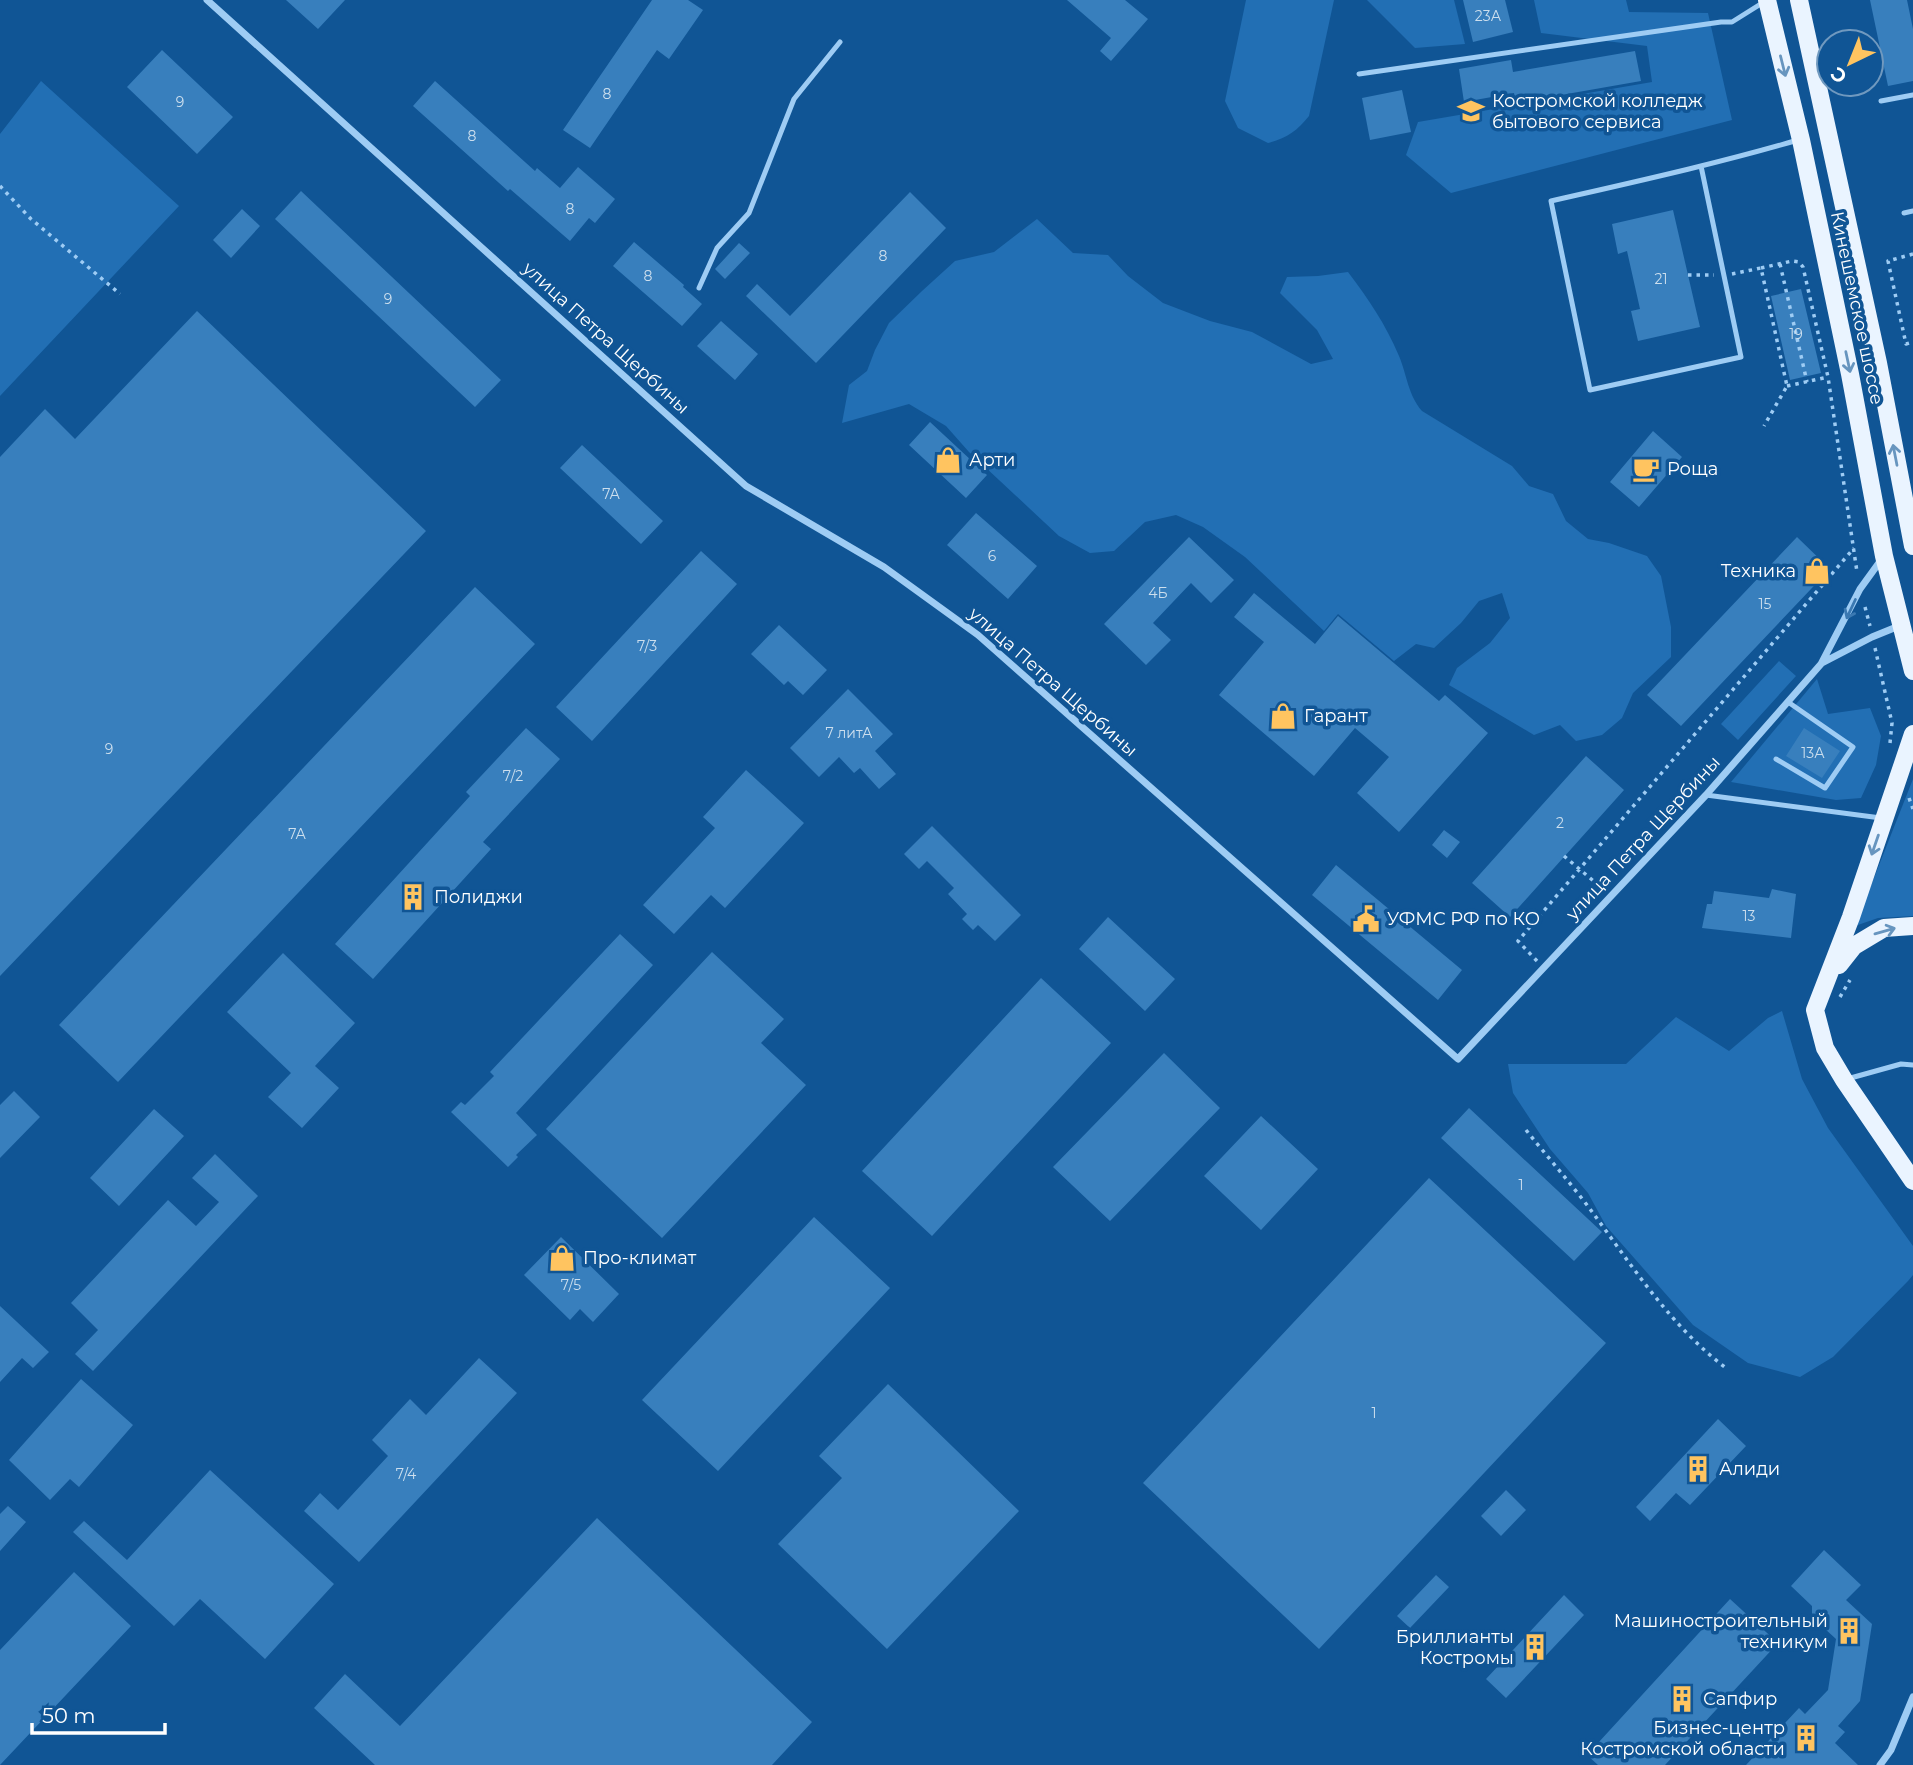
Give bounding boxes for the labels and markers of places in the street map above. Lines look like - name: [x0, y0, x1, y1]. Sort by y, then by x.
- place label: Костромской колледж бытового сервиса: [1492, 90, 1703, 133]
- school or university icon: Костромской колледж бытового сервиса: [1456, 96, 1486, 126]
- shop icon: Арти: [933, 445, 963, 475]
- place label: Арти: [969, 449, 1015, 471]
- cafe icon: Роща: [1631, 454, 1661, 484]
- place label: Роща: [1667, 458, 1718, 480]
- shop icon: Техника: [1802, 556, 1832, 586]
- place label: Техника: [1721, 560, 1796, 582]
- shop icon: Гарант: [1268, 701, 1298, 731]
- place label: Гарант: [1304, 705, 1368, 727]
- building icon: Полиджи: [398, 882, 428, 912]
- place label: Полиджи: [434, 886, 523, 908]
- public building icon: УФМС РФ по КО: [1351, 904, 1381, 934]
- place label: УФМС РФ по КО: [1387, 908, 1540, 930]
- shop icon: Про-климат: [547, 1243, 577, 1273]
- place label: Про-климат: [583, 1247, 697, 1269]
- building icon: Алиди: [1683, 1454, 1713, 1484]
- place label: Алиди: [1719, 1458, 1780, 1480]
- place label: Машиностроительный техникум: [1614, 1610, 1828, 1653]
- building icon: Машиностроительный техникум: [1834, 1616, 1864, 1646]
- place label: Бриллианты Костромы: [1396, 1626, 1514, 1669]
- building icon: Бриллианты Костромы: [1520, 1632, 1550, 1662]
- building icon: Сапфир: [1667, 1684, 1697, 1714]
- place label: Сапфир: [1703, 1688, 1777, 1710]
- place label: Бизнес-центр Костромской области: [1580, 1717, 1785, 1760]
- building icon: Бизнес-центр Костромской области: [1791, 1723, 1821, 1753]

